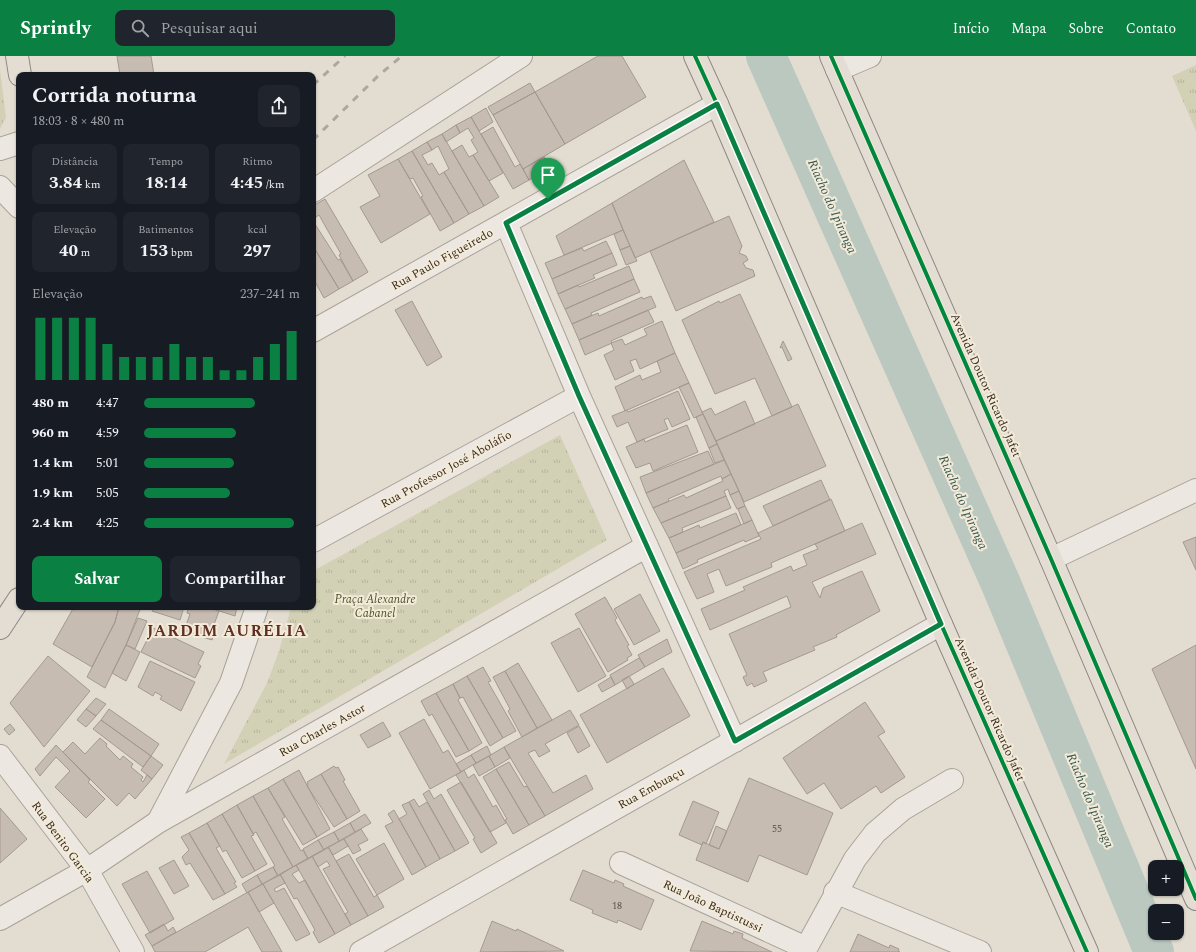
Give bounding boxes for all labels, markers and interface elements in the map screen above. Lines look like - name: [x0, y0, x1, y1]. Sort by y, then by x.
- search box: [115, 10, 395, 46]
- text: Sprintly: [20, 14, 91, 43]
- icon: search: [129, 17, 151, 39]
- text: Pesquisar aqui: [161, 17, 258, 40]
- text: Início: [953, 18, 989, 39]
- text: Mapa: [1011, 18, 1046, 39]
- text: Sobre: [1068, 18, 1104, 39]
- text: Contato: [1126, 18, 1176, 39]
- text: Corrida noturna: [32, 79, 197, 112]
- button: share: [258, 85, 300, 127]
- text: 18:03 · 8 × 480 m: [32, 111, 124, 131]
- text: Distância: [51, 153, 98, 170]
- text: Tempo: [149, 153, 183, 170]
- text: Ritmo: [242, 153, 272, 170]
- water label: Riacho do Ipiranga: [802, 156, 862, 257]
- pin: [531, 158, 565, 199]
- icon: arrive: [537, 164, 559, 186]
- text: 3.84: [49, 170, 82, 196]
- text: 18:14: [145, 170, 187, 196]
- text: 4:45: [230, 170, 263, 196]
- text: km: [82, 176, 100, 193]
- text: /km: [263, 176, 284, 193]
- text: Elevação: [53, 221, 96, 238]
- text: Batimentos: [138, 221, 194, 238]
- text: kcal: [247, 221, 267, 238]
- street label: Rua Paulo Figueiredo: [388, 223, 497, 295]
- text: 40: [59, 238, 78, 264]
- text: 153: [139, 238, 168, 264]
- text: 297: [243, 238, 272, 264]
- text: m: [78, 244, 90, 261]
- text: bpm: [168, 244, 193, 261]
- text: Elevação: [32, 284, 83, 304]
- text: 237–241 m: [240, 284, 300, 304]
- street label: Avenida Doutor Ricardo Jafet: [945, 310, 1026, 460]
- text: 480 m: [32, 393, 69, 413]
- text: 4:47: [96, 393, 119, 413]
- text: 960 m: [32, 423, 69, 443]
- text: 4:59: [96, 423, 119, 443]
- street label: Rua Professor José Aboláfio: [377, 425, 515, 513]
- water label: Riacho do Ipiranga: [933, 452, 993, 553]
- text: 1.4 km: [32, 453, 73, 473]
- text: 5:01: [96, 453, 119, 473]
- text: 1.9 km: [32, 483, 73, 503]
- text: 5:05: [96, 483, 119, 503]
- text: 2.4 km: [32, 513, 73, 533]
- text: 4:25: [96, 513, 119, 533]
- button: Salvar: [32, 556, 162, 602]
- button: Compartilhar: [170, 556, 300, 602]
- park label: Praça Alexandre Cabanel: [335, 590, 416, 623]
- district label: JARDIM AURÉLIA: [147, 619, 307, 643]
- street label: Avenida Doutor Ricardo Jafet: [949, 634, 1030, 784]
- street label: Rua Charles Astor: [275, 699, 369, 762]
- water label: Riacho do Ipiranga: [1061, 750, 1119, 851]
- street label: Rua Embuaçu: [615, 762, 688, 815]
- street label: Rua Benito Garcia: [26, 797, 99, 887]
- house number: 55: [772, 821, 782, 837]
- map controls: [1148, 860, 1184, 940]
- button: +: [1148, 860, 1184, 896]
- street label: Rua João Baptistussi: [660, 875, 766, 938]
- house number: 18: [612, 898, 622, 914]
- button: −: [1148, 904, 1184, 940]

